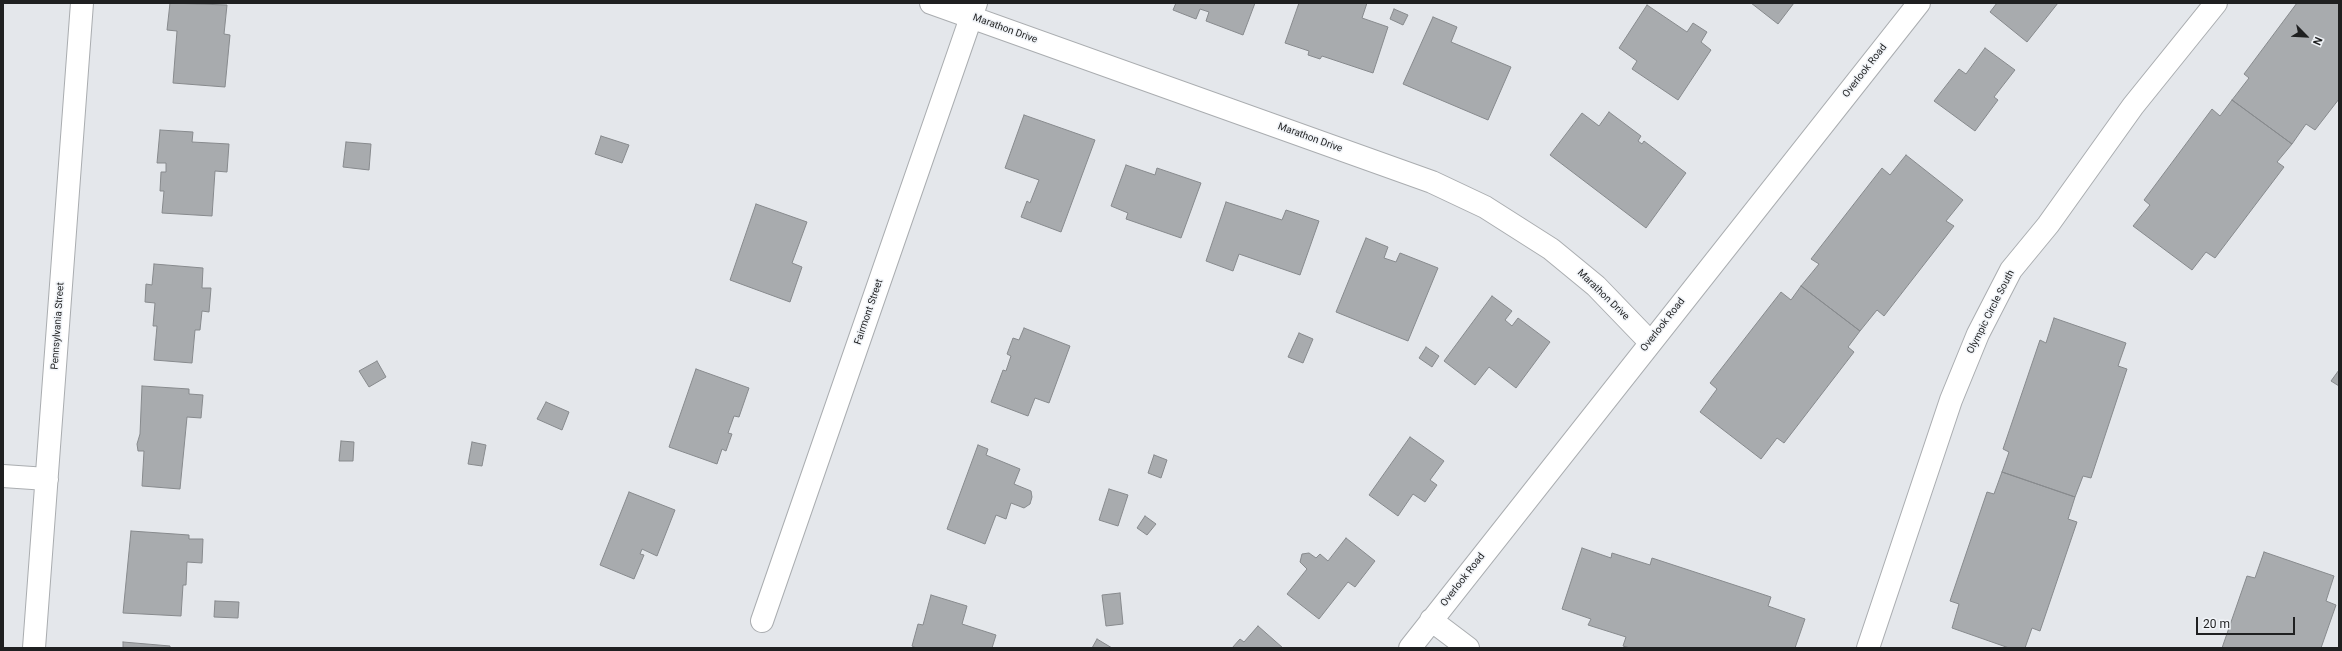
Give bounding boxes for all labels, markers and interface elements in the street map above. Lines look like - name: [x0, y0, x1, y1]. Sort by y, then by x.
- street label: Marathon Drive: [971, 12, 1039, 46]
- north arrow: [2286, 16, 2326, 56]
- text: N: [2310, 35, 2325, 47]
- street label: Overlook Road: [1840, 42, 1890, 100]
- street label: Marathon Drive: [1276, 121, 1344, 155]
- street label: Marathon Drive: [1574, 267, 1632, 323]
- street label: Olympic Circle South: [1965, 268, 2017, 356]
- street label: Fairmont Street: [852, 278, 886, 346]
- street label: Pennsylvania Street: [49, 282, 67, 370]
- street label: Overlook Road: [1638, 296, 1688, 354]
- street label: Overlook Road: [1438, 551, 1488, 609]
- scale bar: [2198, 609, 2297, 635]
- text: 20 m: [2203, 617, 2230, 631]

